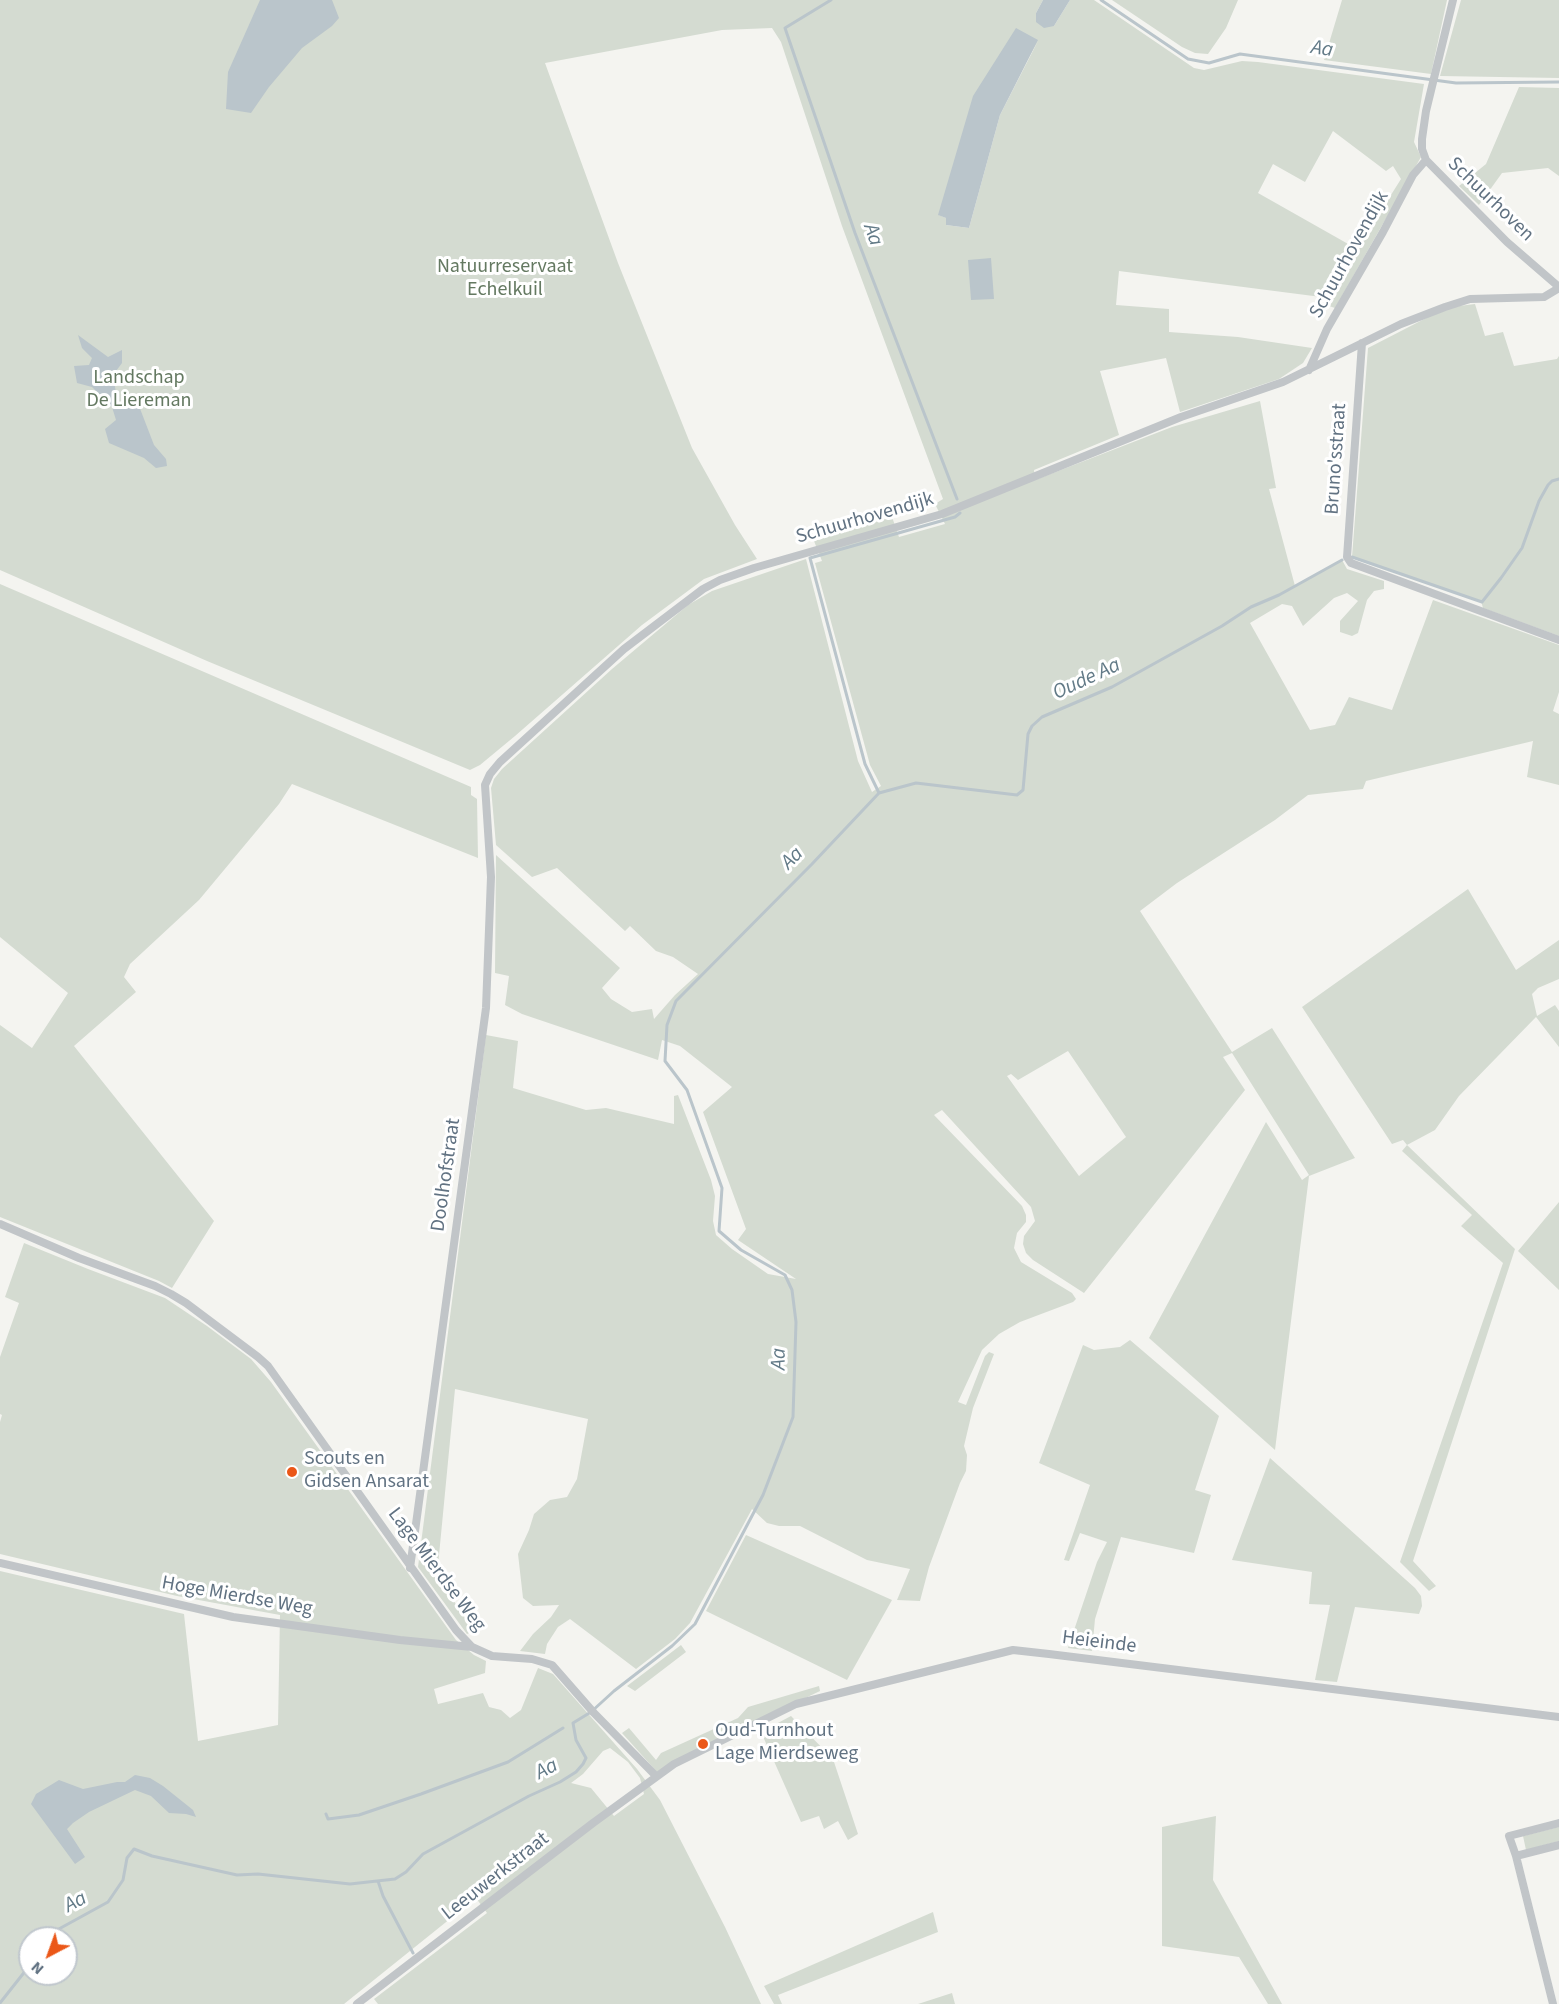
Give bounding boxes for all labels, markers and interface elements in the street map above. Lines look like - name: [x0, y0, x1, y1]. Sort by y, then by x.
- water label: Aa: [1309, 36, 1335, 64]
- street label: Schuurhoven: [1442, 153, 1538, 247]
- street label: Schuurhovendijk: [1305, 187, 1395, 323]
- water label: Aa: [856, 220, 888, 250]
- park label: Natuurreservaat Echelkuil: [437, 256, 573, 303]
- park label: Landschap De Liereman: [86, 367, 192, 414]
- street label: Bruno'sstraat: [1321, 403, 1353, 515]
- street label: Schuurhovendijk: [793, 488, 937, 550]
- water label: Oude Aa: [1049, 653, 1125, 707]
- water label: Aa: [776, 842, 810, 876]
- street label: Doolhofstraat: [427, 1117, 467, 1233]
- water label: Aa: [767, 1348, 793, 1370]
- place label: Scouts en Gidsen Ansarat: [304, 1448, 429, 1495]
- marker: Scouts en Gidsen Ansarat: [285, 1465, 299, 1479]
- street label: Lage Mierdse Weg: [382, 1503, 490, 1637]
- street label: Hoge Mierdse Weg: [160, 1572, 314, 1622]
- street label: Heieinde: [1060, 1627, 1138, 1659]
- place label: Oud-Turnhout Lage Mierdseweg: [715, 1720, 858, 1767]
- marker: Oud-Turnhout Lage Mierdseweg: [696, 1737, 710, 1751]
- water label: Aa: [531, 1754, 563, 1786]
- street label: Leeuwerkstraat: [438, 1828, 554, 1926]
- water label: Aa: [60, 1887, 92, 1919]
- north arrow: [18, 1926, 78, 1986]
- text: N: [26, 1956, 49, 1980]

